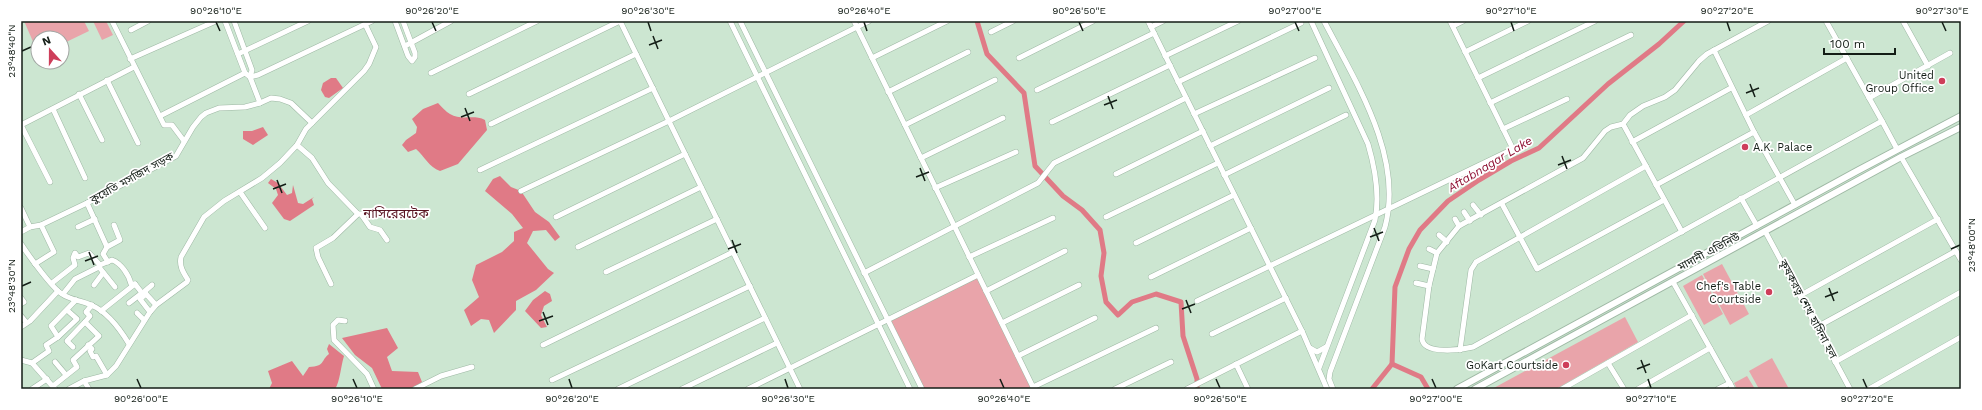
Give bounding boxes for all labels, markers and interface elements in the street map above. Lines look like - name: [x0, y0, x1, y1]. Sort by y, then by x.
- text: 90°26'10"E: [190, 5, 242, 16]
- text: 90°26'20"E: [405, 5, 459, 16]
- text: 90°26'30"E: [621, 5, 675, 16]
- text: 90°26'40"E: [837, 5, 891, 16]
- text: 90°26'50"E: [1052, 5, 1106, 16]
- text: 90°27'00"E: [1268, 5, 1322, 16]
- text: 90°27'10"E: [1485, 5, 1537, 16]
- text: 90°27'20"E: [1700, 5, 1754, 16]
- text: 90°27'30"E: [1915, 5, 1969, 16]
- text: 23°48'40"N: [6, 24, 17, 78]
- north arrow: [30, 30, 70, 70]
- scale bar: [1824, 30, 1895, 56]
- text: N: [40, 34, 53, 49]
- text: 100 m: [1830, 37, 1865, 51]
- place label: United Group Office: [1865, 69, 1934, 95]
- marker: United Group Office: [1937, 76, 1947, 86]
- water label: Aftabnagar Lake: [1444, 133, 1535, 195]
- place label: A.K. Palace: [1753, 141, 1812, 154]
- marker: A.K. Palace: [1740, 142, 1750, 152]
- street label: কুয়েতি মসজিদ সড়ক: [87, 150, 176, 207]
- district label: নাসিরেরটেক: [362, 206, 429, 221]
- text: 23°48'00"N: [1966, 218, 1977, 272]
- street label: মাদানী এভিনিউ: [1675, 230, 1742, 274]
- street label: কৃষকরত্ন শেখ হাসিনা হল: [1775, 256, 1840, 362]
- text: 23°48'30"N: [6, 259, 17, 313]
- place label: Chef's Table Courtside: [1696, 280, 1761, 306]
- marker: Chef's Table Courtside: [1764, 287, 1774, 297]
- place label: GoKart Courtside: [1466, 359, 1558, 372]
- marker: GoKart Courtside: [1561, 360, 1571, 370]
- text: 90°26'00"E: [114, 393, 168, 404]
- text: 90°26'10"E: [331, 393, 383, 404]
- text: 90°26'20"E: [545, 393, 599, 404]
- text: 90°26'30"E: [761, 393, 815, 404]
- text: 90°26'40"E: [977, 393, 1031, 404]
- text: 90°26'50"E: [1193, 393, 1247, 404]
- text: 90°27'00"E: [1409, 393, 1463, 404]
- text: 90°27'10"E: [1625, 393, 1677, 404]
- text: 90°27'20"E: [1840, 393, 1894, 404]

